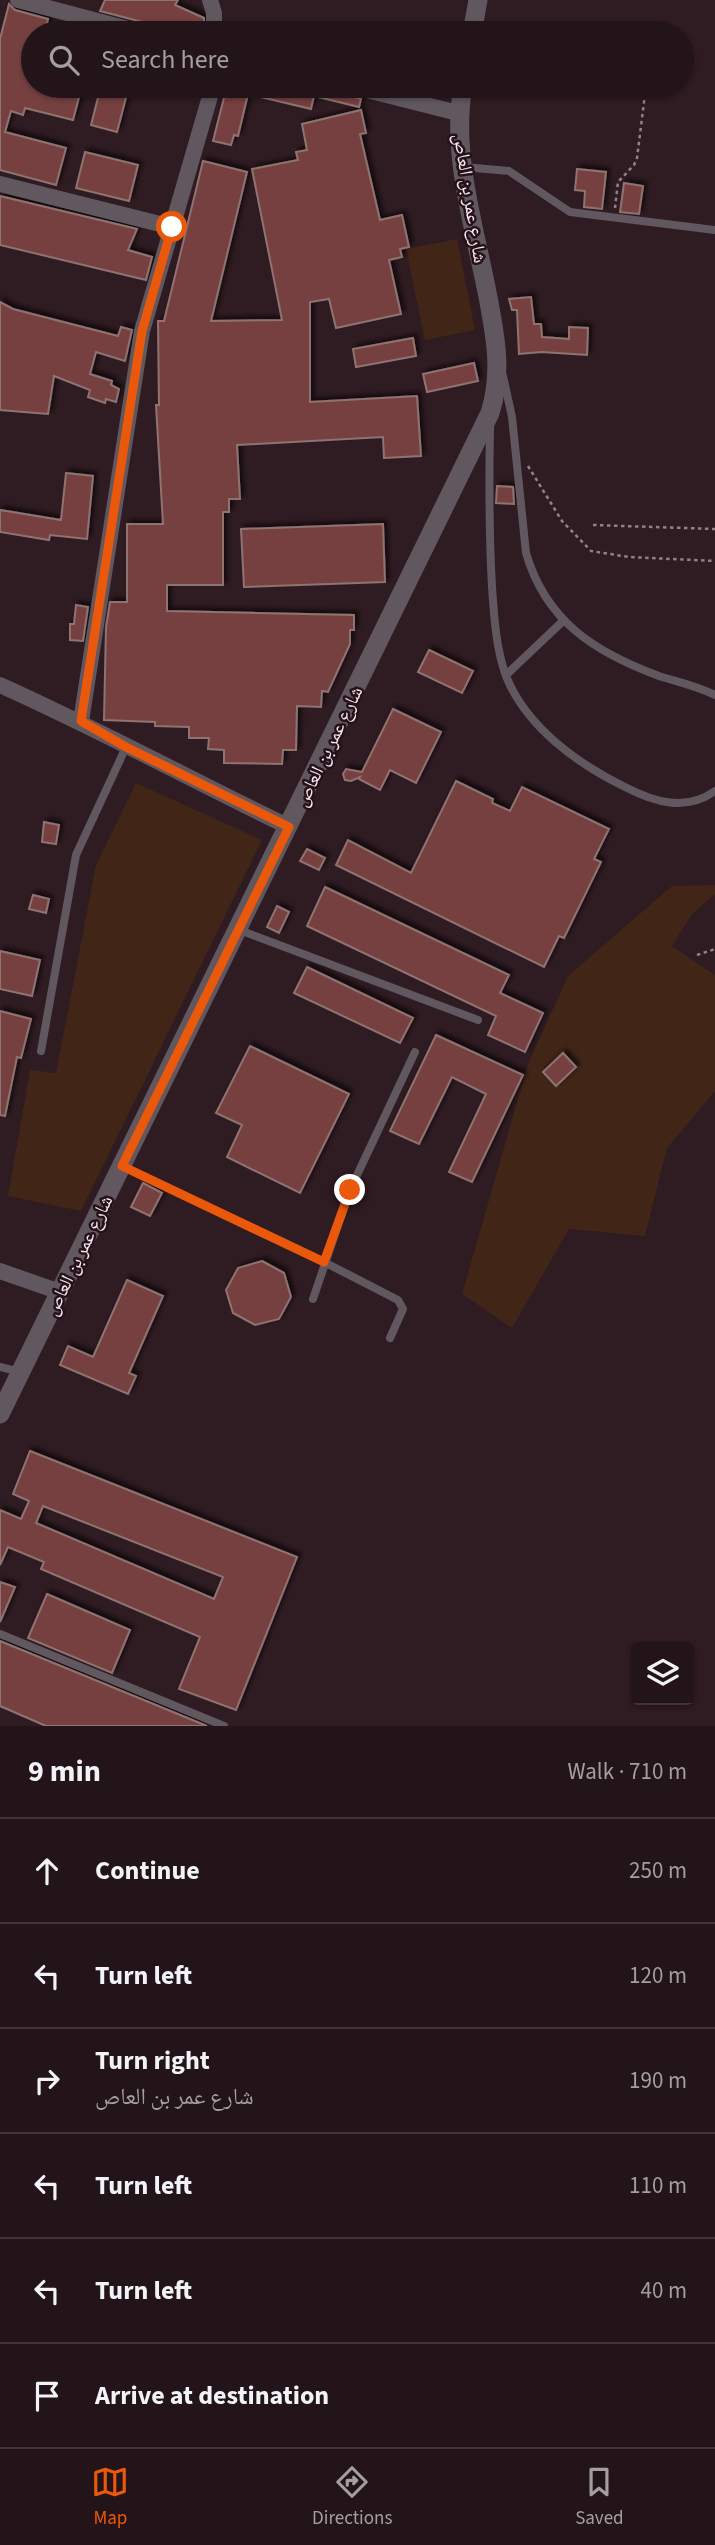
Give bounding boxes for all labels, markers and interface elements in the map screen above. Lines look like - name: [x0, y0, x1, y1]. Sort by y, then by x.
- search box: [21, 21, 694, 98]
- icon: search: [45, 41, 83, 79]
- text: Search here: [101, 41, 229, 78]
- street label: شارع عمر بن العاص: [446, 131, 493, 265]
- route start: [156, 211, 187, 242]
- street label: شارع عمر بن العاص: [288, 682, 370, 811]
- route end: [334, 1174, 365, 1205]
- street label: شارع عمر بن العاص: [38, 1191, 120, 1320]
- map controls: [631, 1642, 694, 1705]
- button: layers: [631, 1642, 694, 1705]
- text: 9 min: [28, 1750, 101, 1793]
- text: Walk · 710 m: [568, 1755, 687, 1788]
- icon: ahead: [28, 1852, 66, 1890]
- text: Continue: [95, 1852, 200, 1889]
- text: 250 m: [629, 1854, 687, 1887]
- icon: left: [28, 1957, 66, 1995]
- text: Turn left: [95, 1957, 192, 1994]
- text: 120 m: [629, 1959, 687, 1992]
- text: Turn right: [95, 2042, 210, 2079]
- icon: right: [28, 2062, 66, 2100]
- text: 190 m: [629, 2064, 687, 2097]
- text: شارع عمر بن العاص: [95, 2080, 254, 2113]
- icon: left: [28, 2167, 66, 2205]
- text: Turn left: [95, 2167, 192, 2204]
- text: 110 m: [629, 2169, 687, 2202]
- icon: left: [28, 2272, 66, 2310]
- text: Turn left: [95, 2272, 192, 2309]
- text: 40 m: [640, 2274, 687, 2307]
- icon: arrive: [28, 2377, 66, 2415]
- text: Arrive at destination: [95, 2377, 329, 2414]
- tab: Map: [91, 2463, 129, 2532]
- tab: Directions: [312, 2463, 392, 2532]
- tab: Saved: [575, 2463, 624, 2532]

